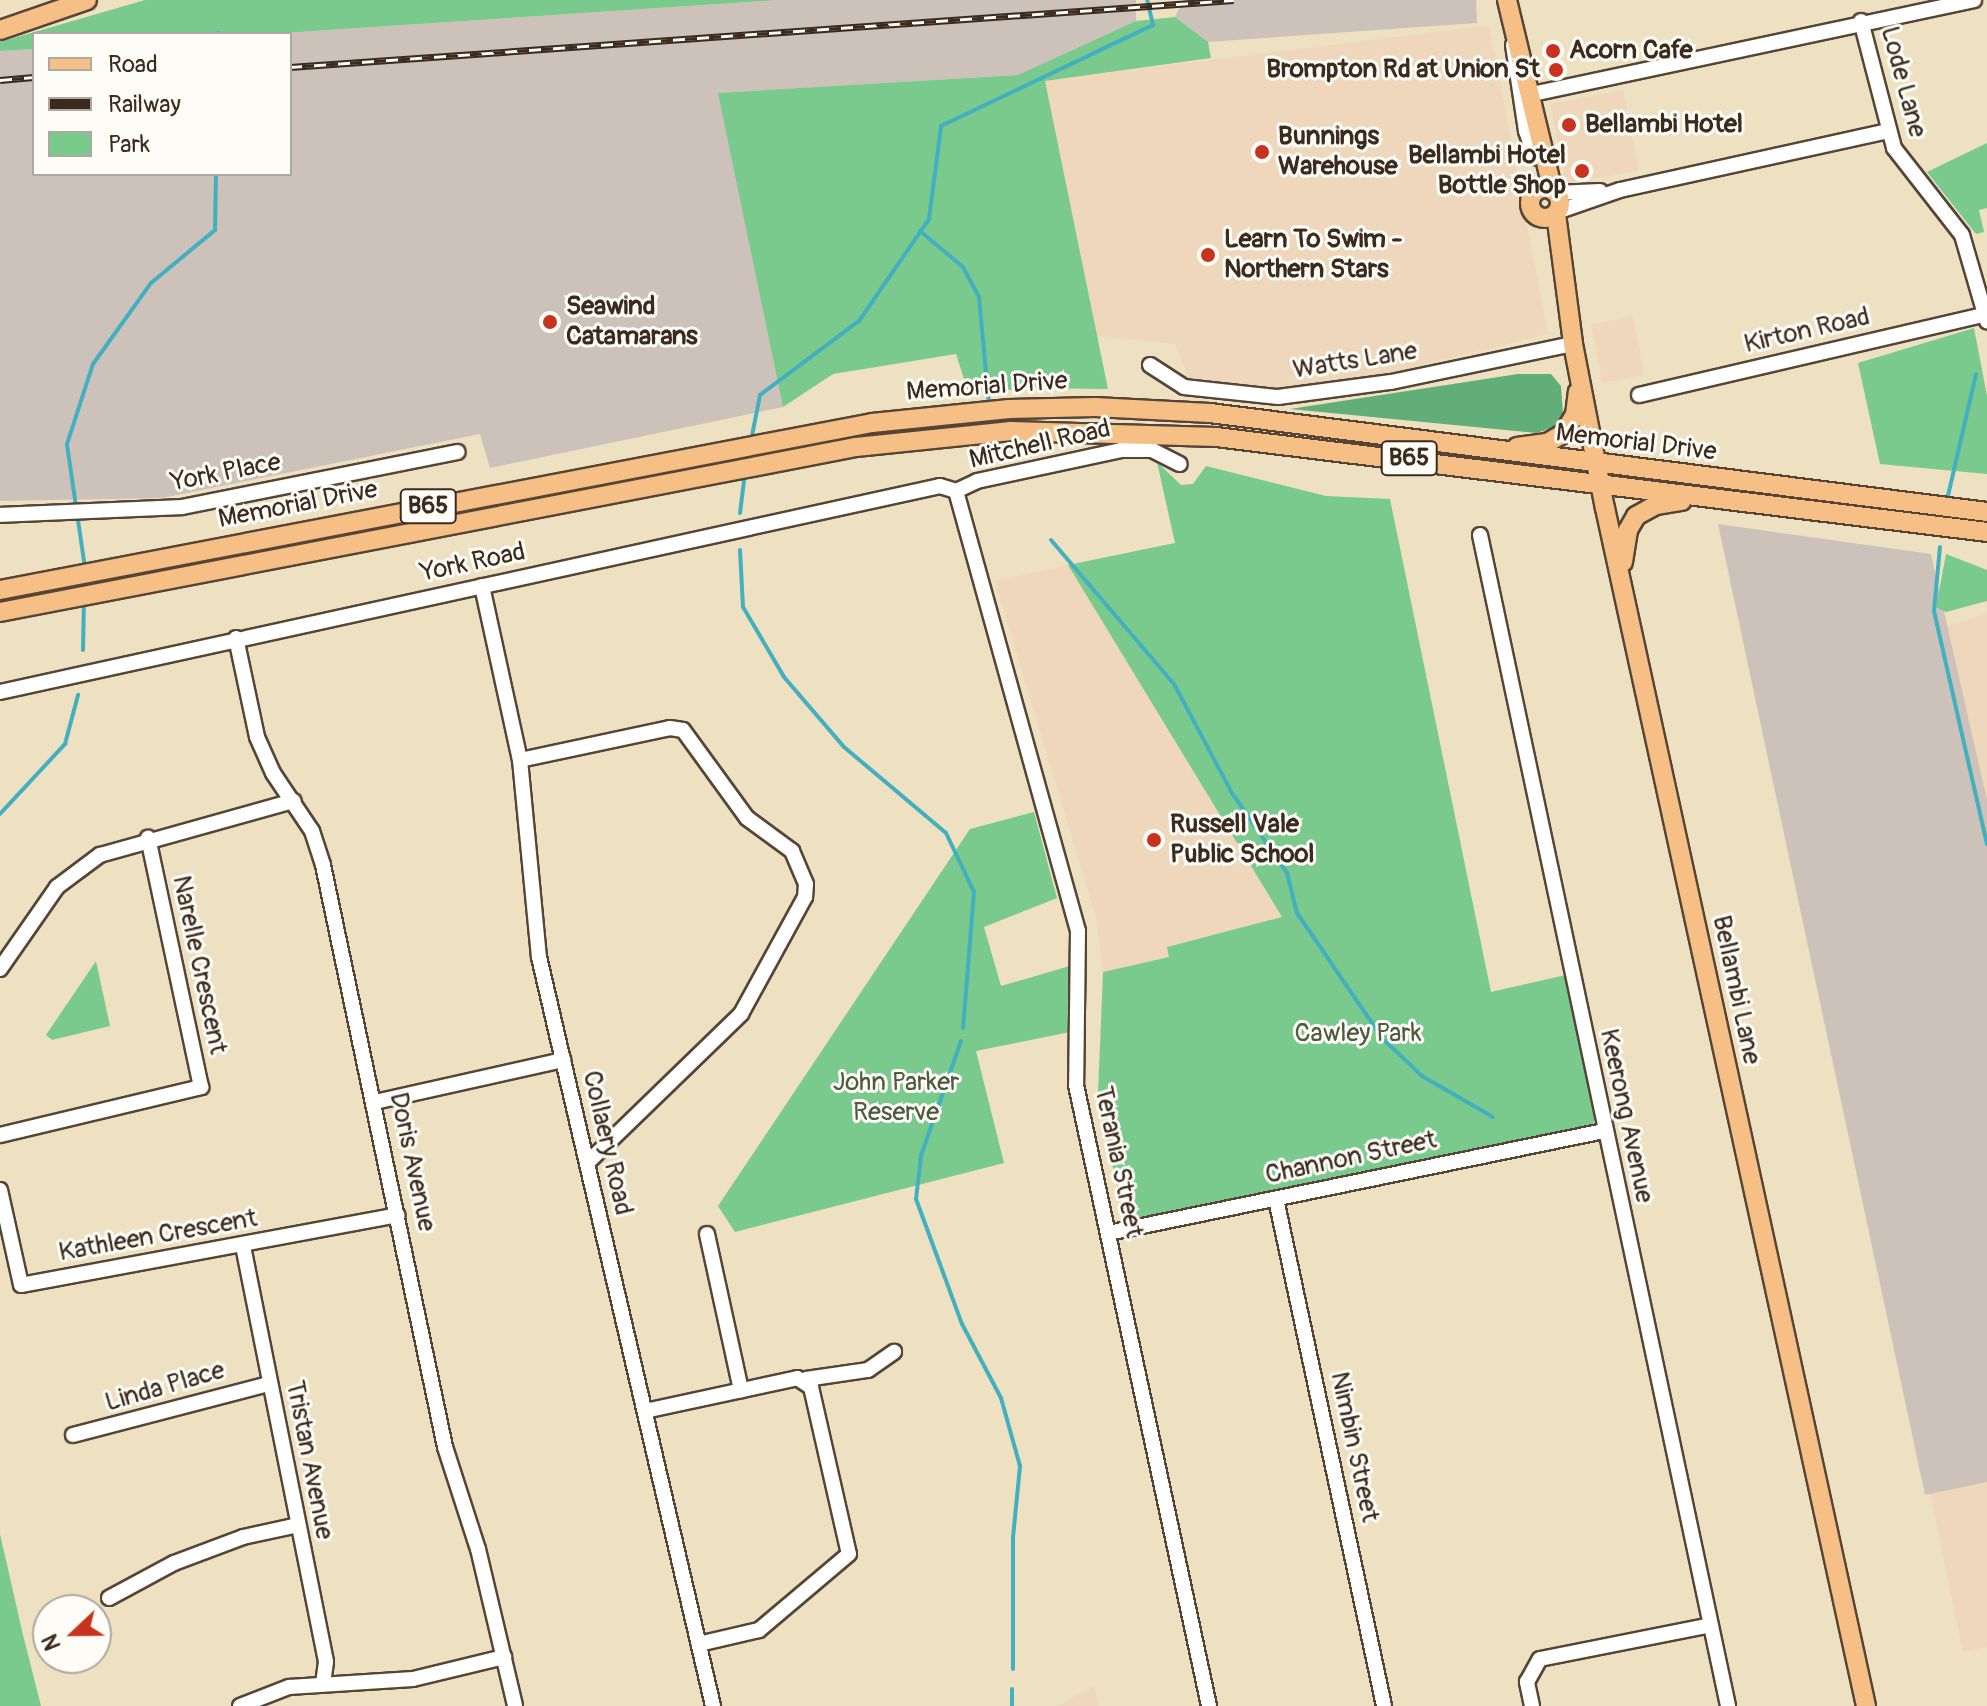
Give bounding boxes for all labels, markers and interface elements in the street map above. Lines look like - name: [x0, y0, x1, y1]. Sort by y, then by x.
- street label: Lode Lane: [1873, 23, 1933, 141]
- legend: [32, 32, 292, 176]
- place label: Acorn Cafe: [1569, 35, 1693, 67]
- marker: Acorn Cafe: [1544, 42, 1562, 60]
- text: Road: [108, 50, 158, 79]
- place label: Brompton Rd at Union St: [1266, 54, 1540, 86]
- marker: Brompton Rd at Union St: [1547, 61, 1565, 79]
- text: Railway: [108, 90, 181, 119]
- place label: Bellambi Hotel: [1585, 109, 1743, 141]
- marker: Bellambi Hotel: [1560, 116, 1578, 134]
- place label: Bunnings Warehouse: [1278, 121, 1398, 182]
- text: Park: [108, 130, 150, 159]
- place label: Bellambi Hotel Bottle Shop: [1408, 140, 1566, 202]
- marker: Bunnings Warehouse: [1253, 143, 1271, 161]
- marker: Bellambi Hotel Bottle Shop: [1573, 162, 1591, 180]
- place label: Learn To Swim - Northern Stars: [1224, 224, 1403, 286]
- marker: Learn To Swim - Northern Stars: [1199, 246, 1217, 264]
- place label: Seawind Catamarans: [566, 291, 698, 352]
- street label: Kirton Road: [1741, 301, 1873, 361]
- marker: Seawind Catamarans: [541, 313, 559, 331]
- street label: Watts Lane: [1291, 336, 1419, 386]
- street label: Memorial Drive: [905, 366, 1069, 408]
- street label: Mitchell Road: [966, 414, 1114, 476]
- street label: Memorial Drive: [1554, 418, 1718, 468]
- road number: B65: [1379, 438, 1439, 478]
- street label: York Place: [168, 447, 284, 499]
- street label: Memorial Drive: [216, 474, 380, 536]
- road number: B65: [398, 486, 458, 526]
- street label: York Road: [418, 537, 528, 589]
- place label: Russell Vale Public School: [1170, 809, 1315, 870]
- marker: Russell Vale Public School: [1145, 831, 1163, 849]
- street label: Narelle Crescent: [165, 873, 233, 1057]
- street label: Bellambi Lane: [1705, 913, 1767, 1067]
- park label: Cawley Park: [1295, 1018, 1421, 1050]
- street label: Keerong Avenue: [1592, 1026, 1660, 1206]
- park label: John Parker Reserve: [833, 1067, 959, 1128]
- street label: Collaery Road: [575, 1068, 639, 1218]
- street label: Terania Street: [1087, 1084, 1149, 1240]
- street label: Doris Avenue: [382, 1090, 442, 1234]
- street label: Channon Street: [1263, 1125, 1439, 1191]
- street label: Kathleen Crescent: [56, 1203, 260, 1269]
- street label: Linda Place: [102, 1355, 228, 1419]
- street label: Nimbin Street: [1323, 1369, 1385, 1525]
- street label: Tristan Avenue: [278, 1378, 340, 1542]
- north arrow: [32, 1594, 112, 1674]
- text: N: [36, 1630, 67, 1654]

